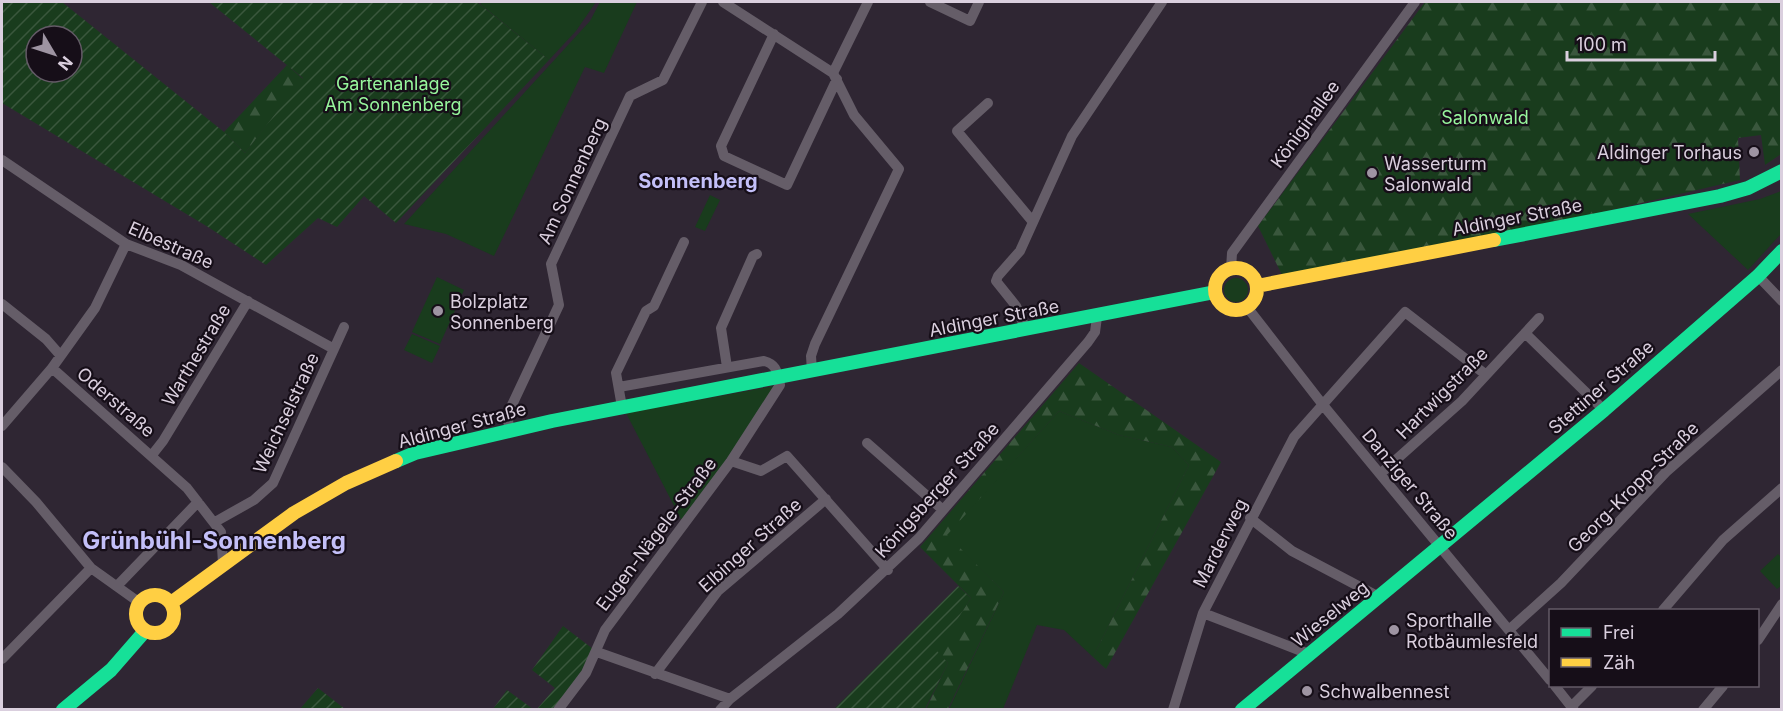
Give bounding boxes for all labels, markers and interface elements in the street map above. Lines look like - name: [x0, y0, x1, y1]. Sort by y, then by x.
- north arrow: [24, 24, 84, 84]
- scale bar: [1567, 24, 1716, 62]
- text: 100 m: [1576, 34, 1627, 55]
- text: N: [54, 52, 77, 74]
- park label: Gartenanlage Am Sonnenberg: [324, 73, 462, 115]
- street label: Königinallee: [1266, 76, 1344, 172]
- park label: Salonwald: [1441, 107, 1529, 128]
- street label: Am Sonnenberg: [534, 114, 610, 248]
- place label: Aldinger Torhaus: [1597, 142, 1742, 163]
- marker: Aldinger Torhaus: [1747, 145, 1761, 159]
- place label: Wasserturm Salonwald: [1384, 153, 1487, 195]
- marker: Wasserturm Salonwald: [1365, 166, 1379, 180]
- district label: Sonnenberg: [638, 169, 758, 193]
- street label: Aldinger Straße: [1450, 194, 1584, 240]
- street label: Elbestraße: [125, 217, 217, 273]
- place label: Bolzplatz Sonnenberg: [450, 291, 554, 333]
- street label: Aldinger Straße: [927, 295, 1061, 341]
- street label: Warthestraße: [157, 300, 235, 410]
- marker: Bolzplatz Sonnenberg: [431, 304, 445, 318]
- street label: Stettiner Straße: [1544, 336, 1658, 438]
- street label: Hartwigstraße: [1392, 343, 1492, 443]
- street label: Weichselstraße: [249, 349, 323, 477]
- street label: Oderstraße: [73, 363, 159, 441]
- street label: Aldinger Straße: [395, 398, 529, 452]
- street label: Georg-Kropp-Straße: [1563, 417, 1703, 557]
- street label: Königsberger Straße: [871, 418, 1003, 562]
- street label: Danziger Straße: [1358, 425, 1462, 543]
- street label: Eugen-Nägele-Straße: [592, 453, 720, 615]
- street label: Elbinger Straße: [694, 494, 806, 596]
- street label: Marderweg: [1189, 495, 1251, 591]
- district label: Grünbühl-Sonnenberg: [82, 526, 346, 555]
- street label: Wieselweg: [1287, 577, 1373, 651]
- legend: [1549, 609, 1759, 687]
- place label: Sporthalle Rotbäumlesfeld: [1406, 610, 1538, 652]
- text: Frei: [1603, 622, 1634, 643]
- marker: Sporthalle Rotbäumlesfeld: [1387, 623, 1401, 637]
- text: Zäh: [1603, 652, 1635, 673]
- place label: Schwalbennest: [1319, 681, 1449, 702]
- marker: Schwalbennest: [1300, 684, 1314, 698]

